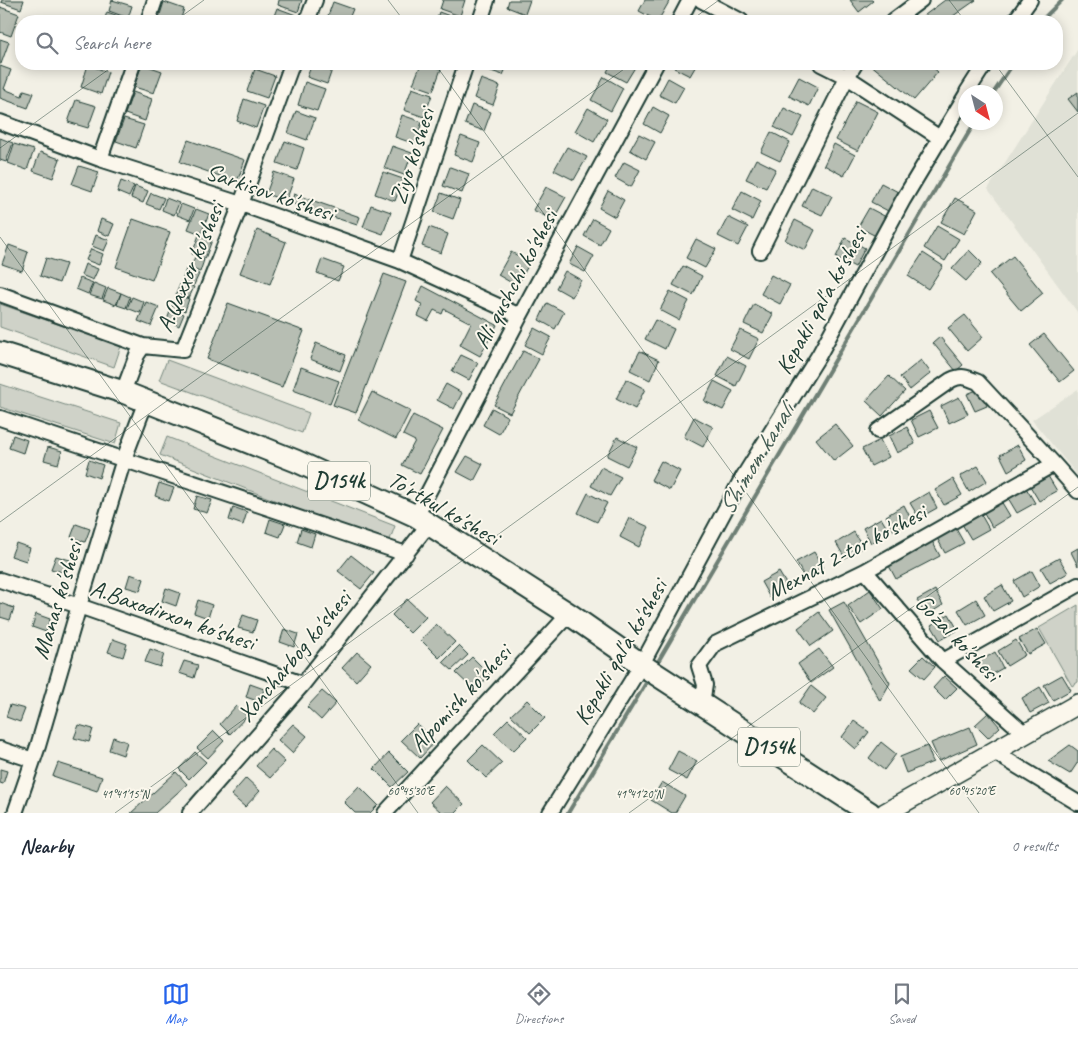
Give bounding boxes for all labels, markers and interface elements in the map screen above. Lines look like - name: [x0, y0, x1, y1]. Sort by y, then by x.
- search box: [15, 15, 1063, 70]
- icon: search: [33, 29, 61, 57]
- text: Search here: [73, 31, 150, 55]
- north arrow: [958, 85, 1003, 130]
- street label: Ziyo ko'shesi: [382, 102, 442, 208]
- street label: Sarkisov ko'shesi: [202, 156, 341, 229]
- street label: A.Qaxxor ko'shesi: [149, 195, 232, 337]
- street label: Ali qushchi ko'shesi: [466, 202, 565, 354]
- street label: Kepakli qal'a ko'shesi: [768, 220, 875, 380]
- water label: Shimom kanali: [710, 392, 805, 520]
- road number: D154k: [308, 462, 370, 501]
- street label: To'rtkul ko'shesi: [383, 464, 507, 553]
- street label: Mexnat 2-tor ko'shesi: [761, 496, 933, 607]
- street label: Manas ko'shesi: [25, 535, 90, 663]
- street label: Kepakli qal'a ko'shesi: [566, 572, 675, 730]
- street label: A.Baxodirxon ko'shesi: [87, 573, 262, 658]
- street label: Xoncharbog ko'shesi: [230, 582, 359, 728]
- street label: Go'zal ko'shesi: [909, 588, 1009, 690]
- street label: Alpomish ko'shesi: [403, 636, 519, 758]
- road number: D154k: [738, 728, 800, 766]
- text: 60°45'30"E: [388, 783, 436, 799]
- text: 60°45'20"E: [949, 783, 997, 799]
- text: 41°41'15"N: [101, 786, 150, 802]
- text: 41°41'20"N: [615, 786, 664, 802]
- text: Nearby: [20, 833, 73, 859]
- text: 0 results: [1011, 836, 1058, 856]
- tab: Map: [162, 980, 190, 1027]
- tab: Directions: [515, 980, 563, 1027]
- tab: Saved: [888, 980, 916, 1027]

